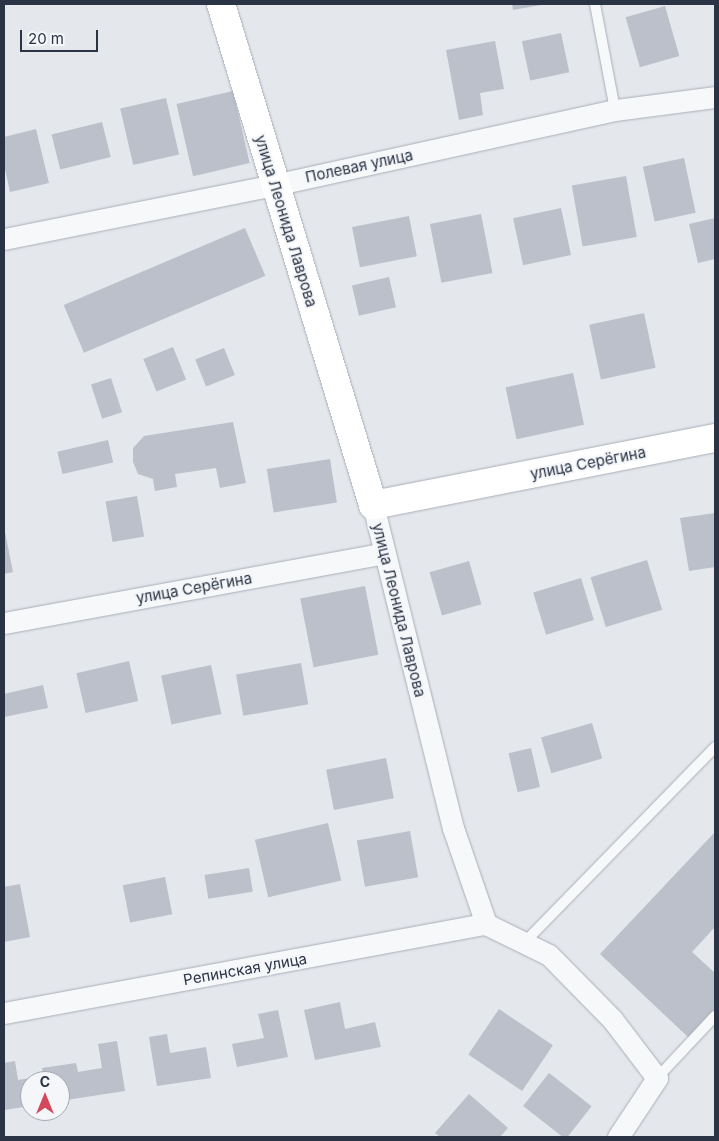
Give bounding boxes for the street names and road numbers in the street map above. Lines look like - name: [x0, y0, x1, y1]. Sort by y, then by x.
- street label: улица Леонида Лаврова: [251, 133, 321, 309]
- street label: Полевая улица: [304, 146, 414, 186]
- street label: улица Серёгина: [529, 443, 647, 483]
- street label: улица Леонида Лаврова: [369, 521, 429, 699]
- street label: улица Серёгина: [135, 569, 253, 607]
- street label: Репинская улица: [182, 949, 308, 989]

